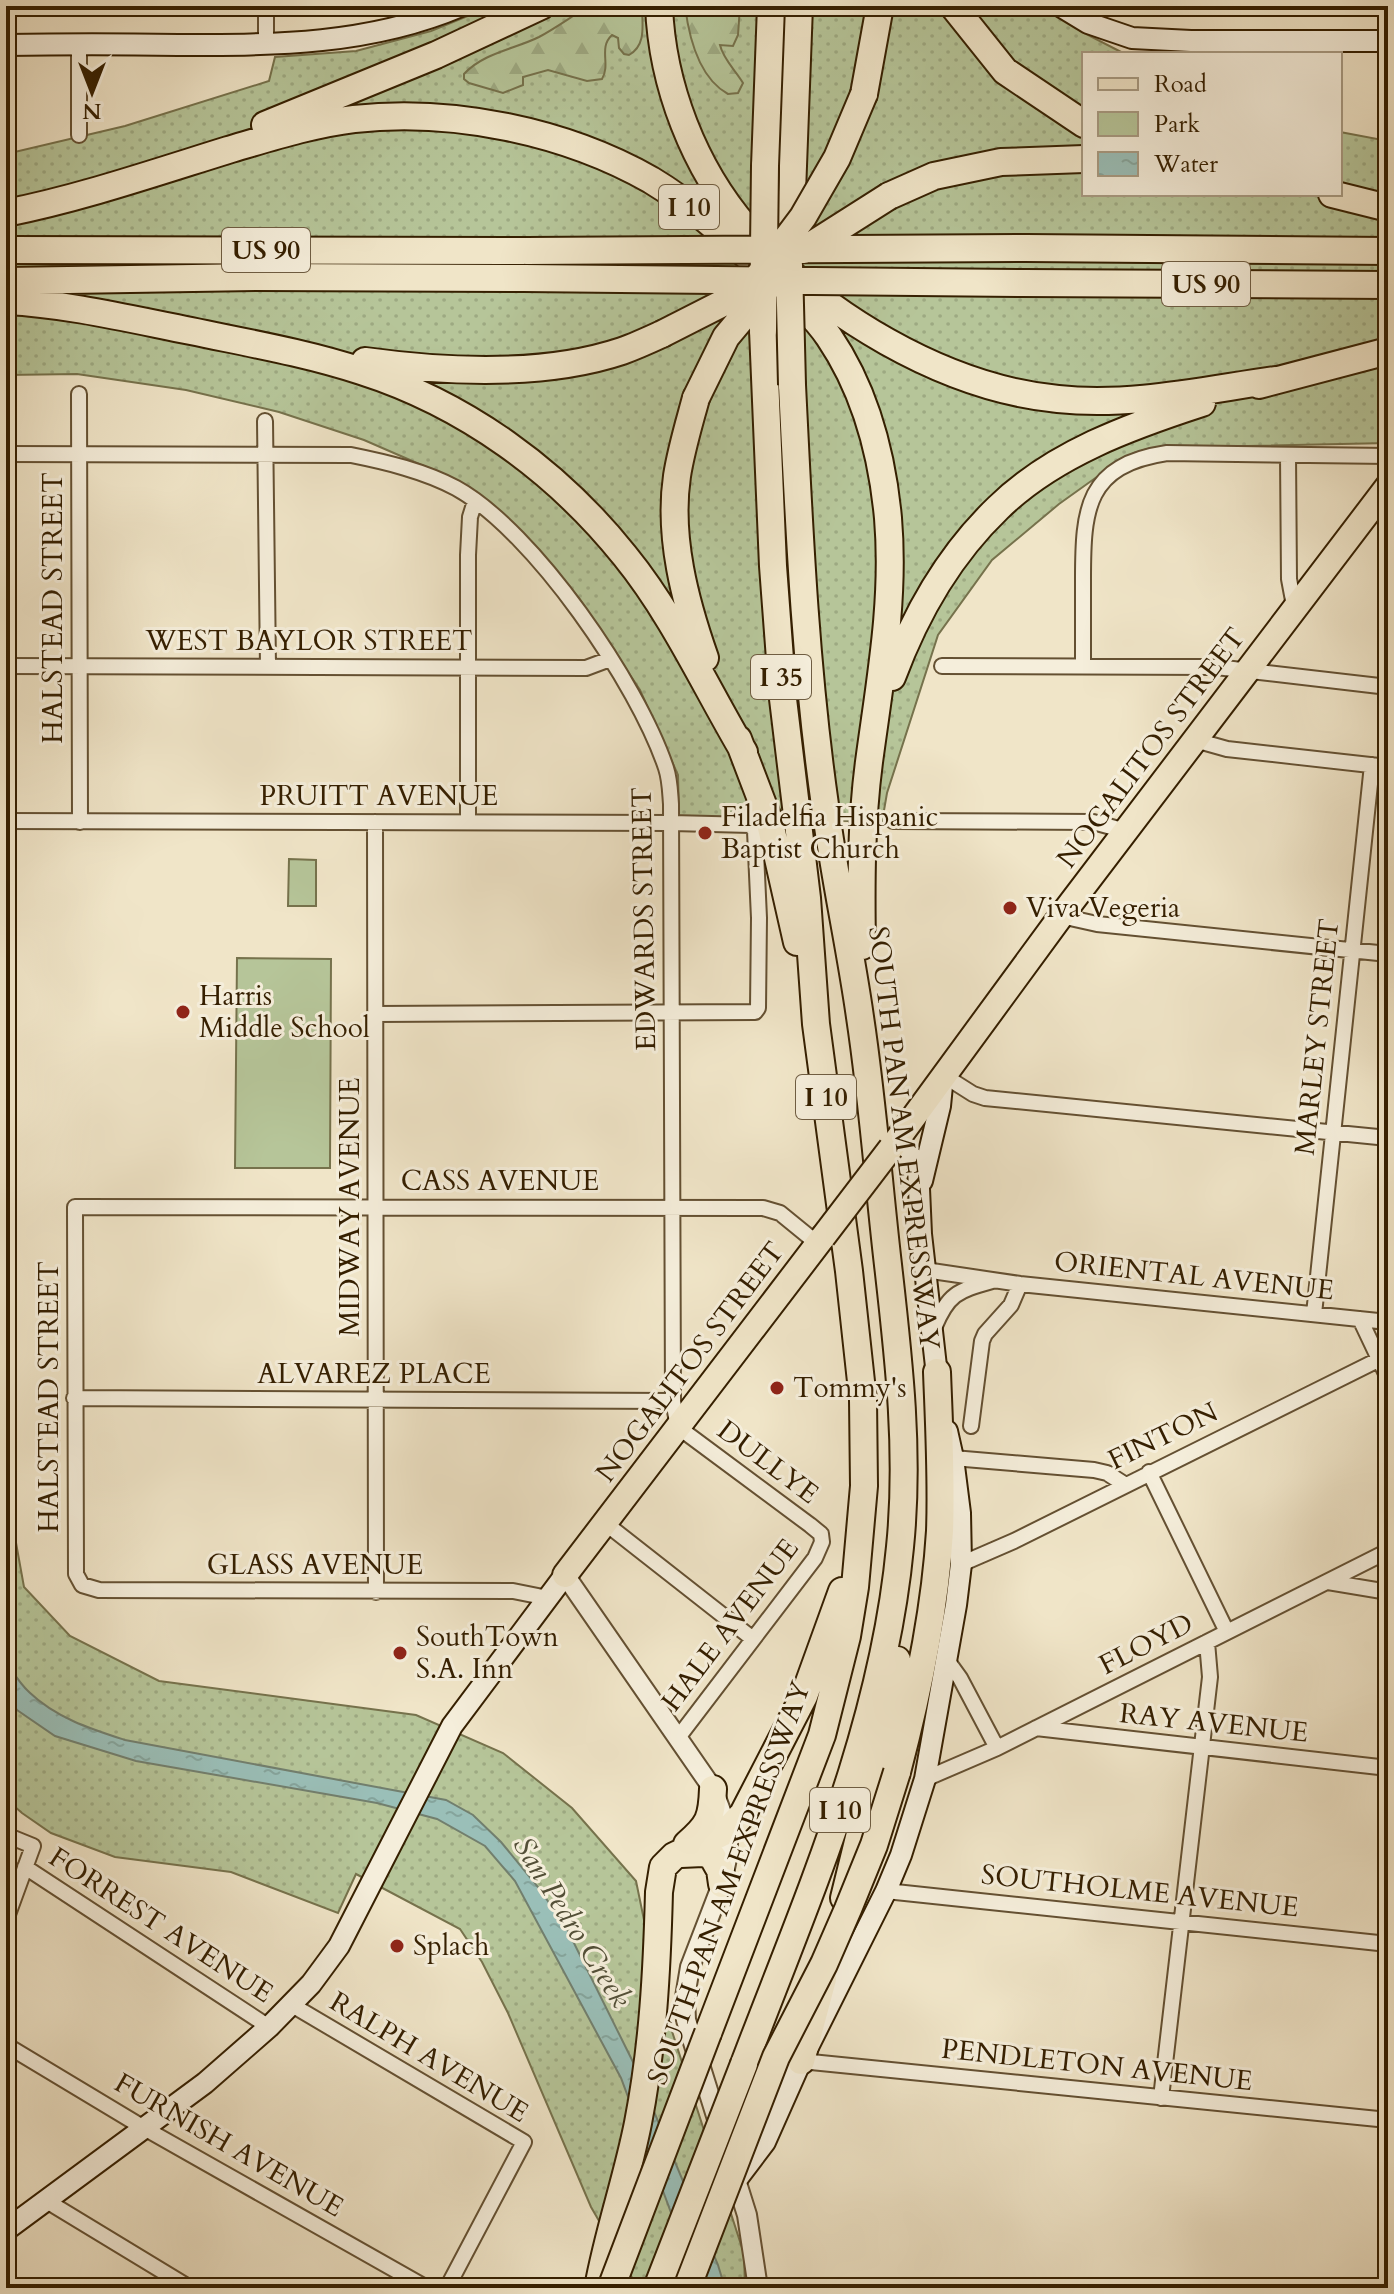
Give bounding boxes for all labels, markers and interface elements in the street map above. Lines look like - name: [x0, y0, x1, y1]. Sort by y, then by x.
- north arrow: [52, 52, 132, 132]
- legend: [1082, 52, 1342, 196]
- text: Road: [1154, 68, 1207, 101]
- text: N: [82, 96, 102, 126]
- text: Park: [1154, 108, 1200, 141]
- text: Water: [1153, 148, 1218, 181]
- road number: I 10: [659, 185, 719, 229]
- road number: US 90: [222, 228, 310, 272]
- road number: US 90: [1162, 262, 1250, 306]
- street label: HALSTEAD STREET: [34, 472, 72, 744]
- street label: NOGALITOS STREET: [1048, 620, 1254, 876]
- street label: WEST BAYLOR STREET: [144, 622, 473, 660]
- road number: I 35: [751, 655, 811, 699]
- street label: PRUITT AVENUE: [260, 777, 498, 815]
- street label: EDWARDS STREET: [623, 787, 665, 1051]
- place label: Filadelfia Hispanic Baptist Church: [721, 798, 938, 868]
- marker: Filadelfia Hispanic Baptist Church: [696, 824, 714, 842]
- place label: Viva Vegeria: [1026, 889, 1180, 927]
- marker: Viva Vegeria: [1001, 899, 1019, 917]
- street label: MARLEY STREET: [1286, 917, 1348, 1157]
- street label: SOUTH PAN AM EXPRESSWAY: [859, 924, 949, 1352]
- place label: Harris Middle School: [199, 977, 370, 1047]
- marker: Harris Middle School: [174, 1003, 192, 1021]
- road number: I 10: [796, 1075, 856, 1119]
- street label: MIDWAY AVENUE: [331, 1077, 369, 1337]
- street label: CASS AVENUE: [401, 1162, 599, 1200]
- street label: NOGALITOS STREET: [587, 1234, 793, 1490]
- street label: ORIENTAL AVENUE: [1052, 1242, 1336, 1310]
- street label: HALSTEAD STREET: [30, 1261, 68, 1533]
- street label: ALVAREZ PLACE: [257, 1355, 491, 1393]
- place label: Tommy's: [793, 1369, 907, 1407]
- marker: Tommy's: [768, 1379, 786, 1397]
- street label: FINTON: [1102, 1393, 1224, 1479]
- street label: DULLYE: [710, 1411, 826, 1513]
- street label: HALE AVENUE: [653, 1531, 807, 1719]
- street label: GLASS AVENUE: [207, 1546, 423, 1584]
- street label: FLOYD: [1092, 1604, 1200, 1684]
- place label: SouthTown S.A. Inn: [416, 1618, 559, 1688]
- marker: SouthTown S.A. Inn: [391, 1644, 409, 1662]
- street label: SOUTH PAN AM EXPRESSWAY: [638, 1676, 820, 2090]
- street label: RAY AVENUE: [1118, 1694, 1310, 1752]
- road number: I 10: [810, 1788, 870, 1832]
- water label: San Pedro Creek: [503, 1828, 641, 2016]
- street label: FORREST AVENUE: [42, 1838, 280, 2012]
- street label: SOUTHOLME AVENUE: [979, 1855, 1301, 1927]
- place label: Splach: [413, 1927, 489, 1965]
- marker: Splach: [388, 1937, 406, 1955]
- street label: RALPH AVENUE: [323, 1983, 535, 2131]
- street label: PENDLETON AVENUE: [940, 2030, 1254, 2100]
- street label: FURNISH AVENUE: [108, 2064, 350, 2226]

